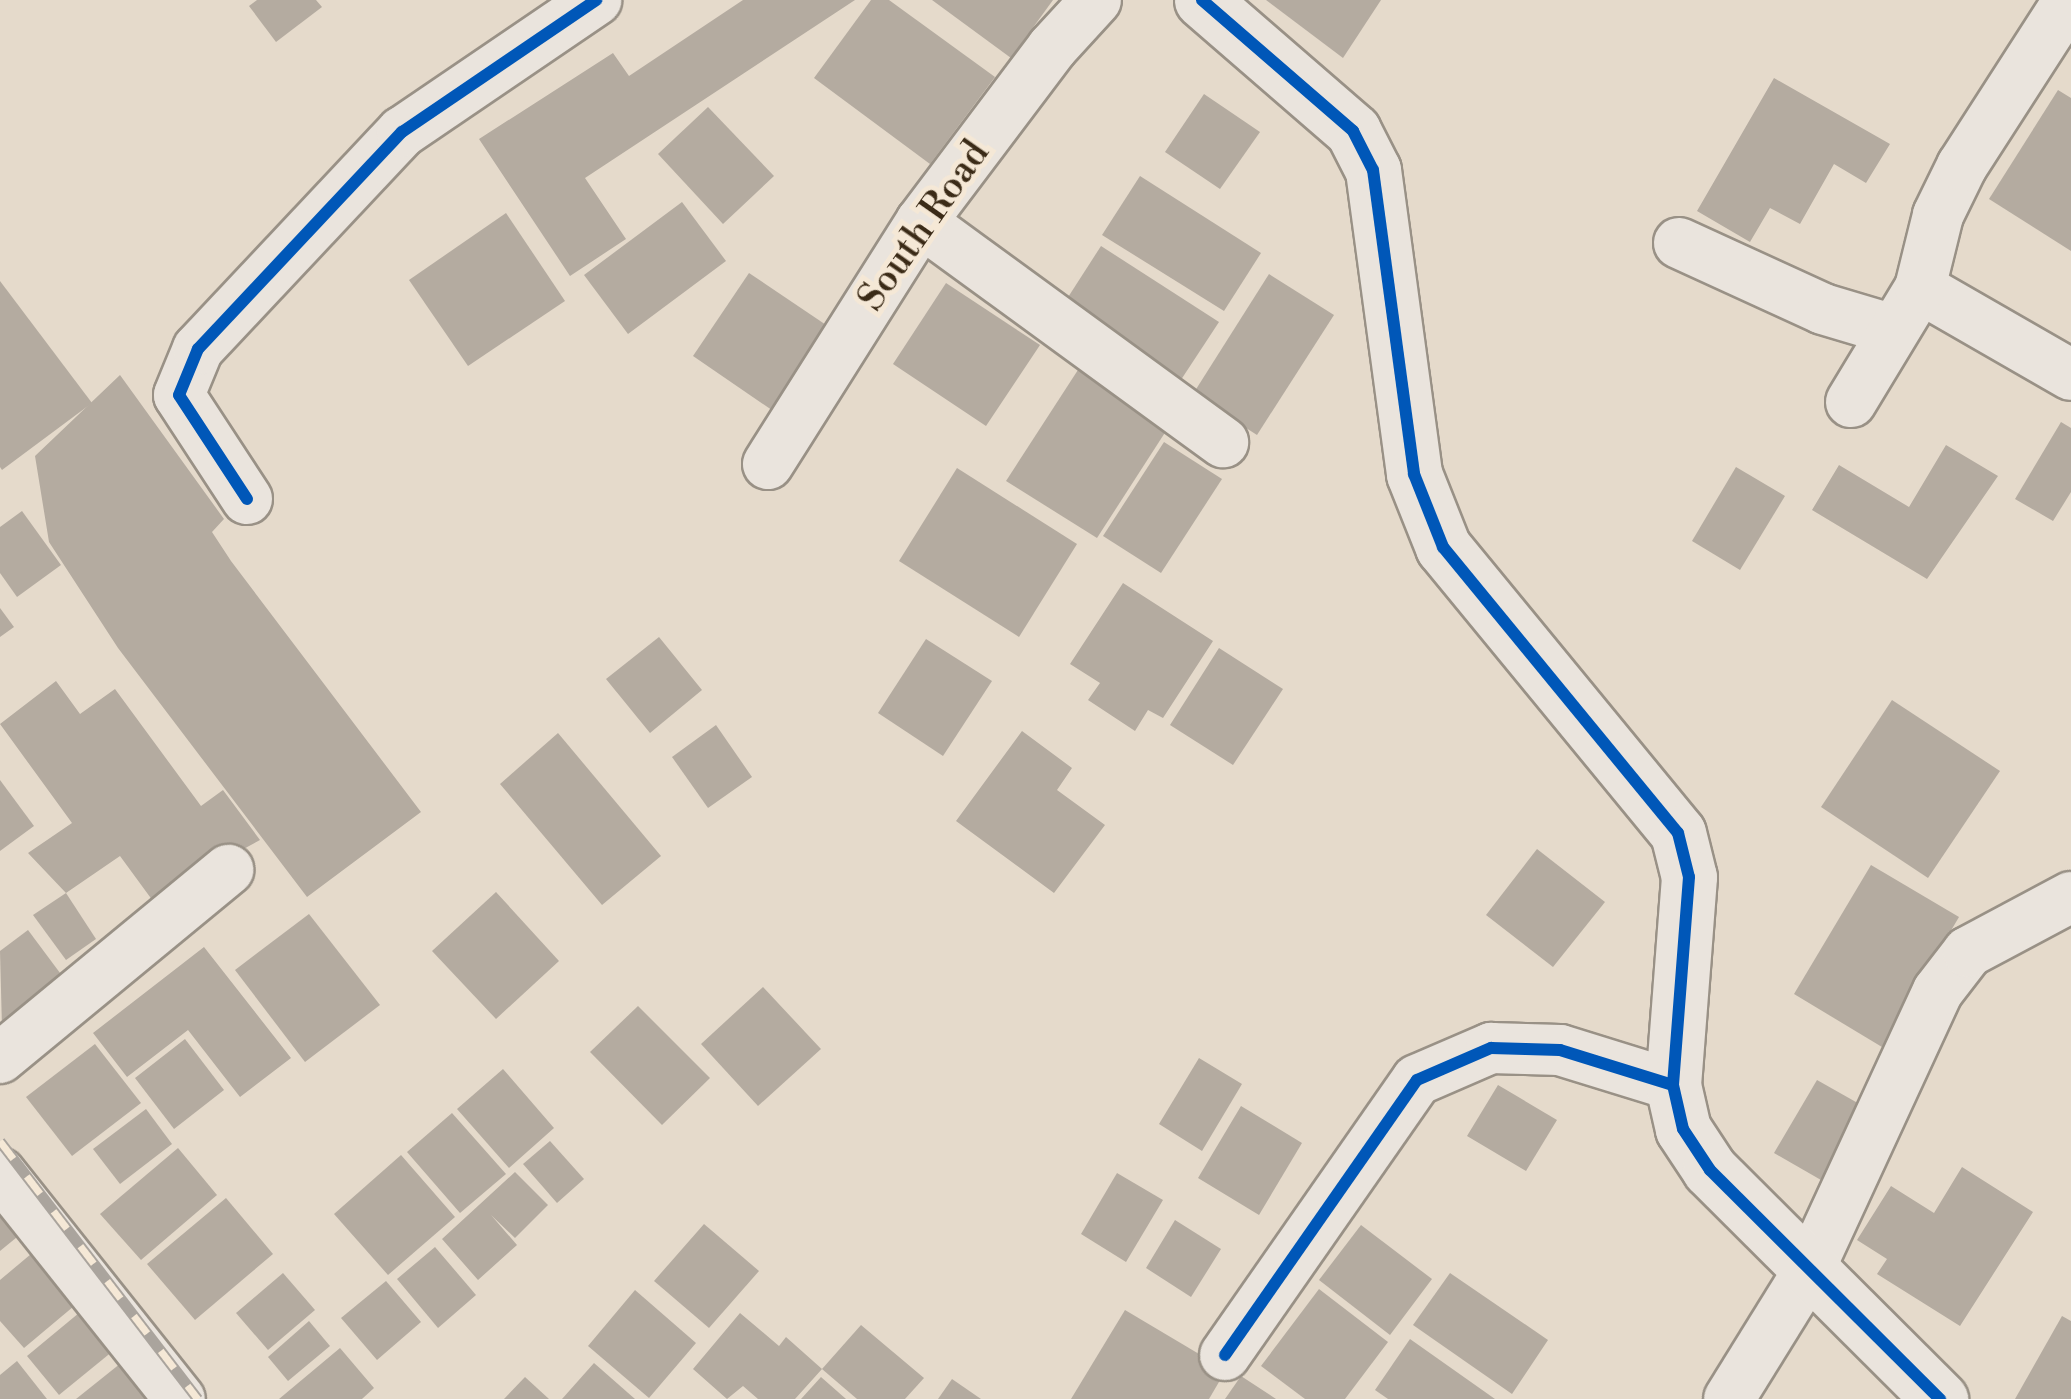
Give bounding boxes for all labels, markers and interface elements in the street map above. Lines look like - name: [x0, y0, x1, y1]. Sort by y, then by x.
- street label: South Road: [849, 132, 999, 320]

